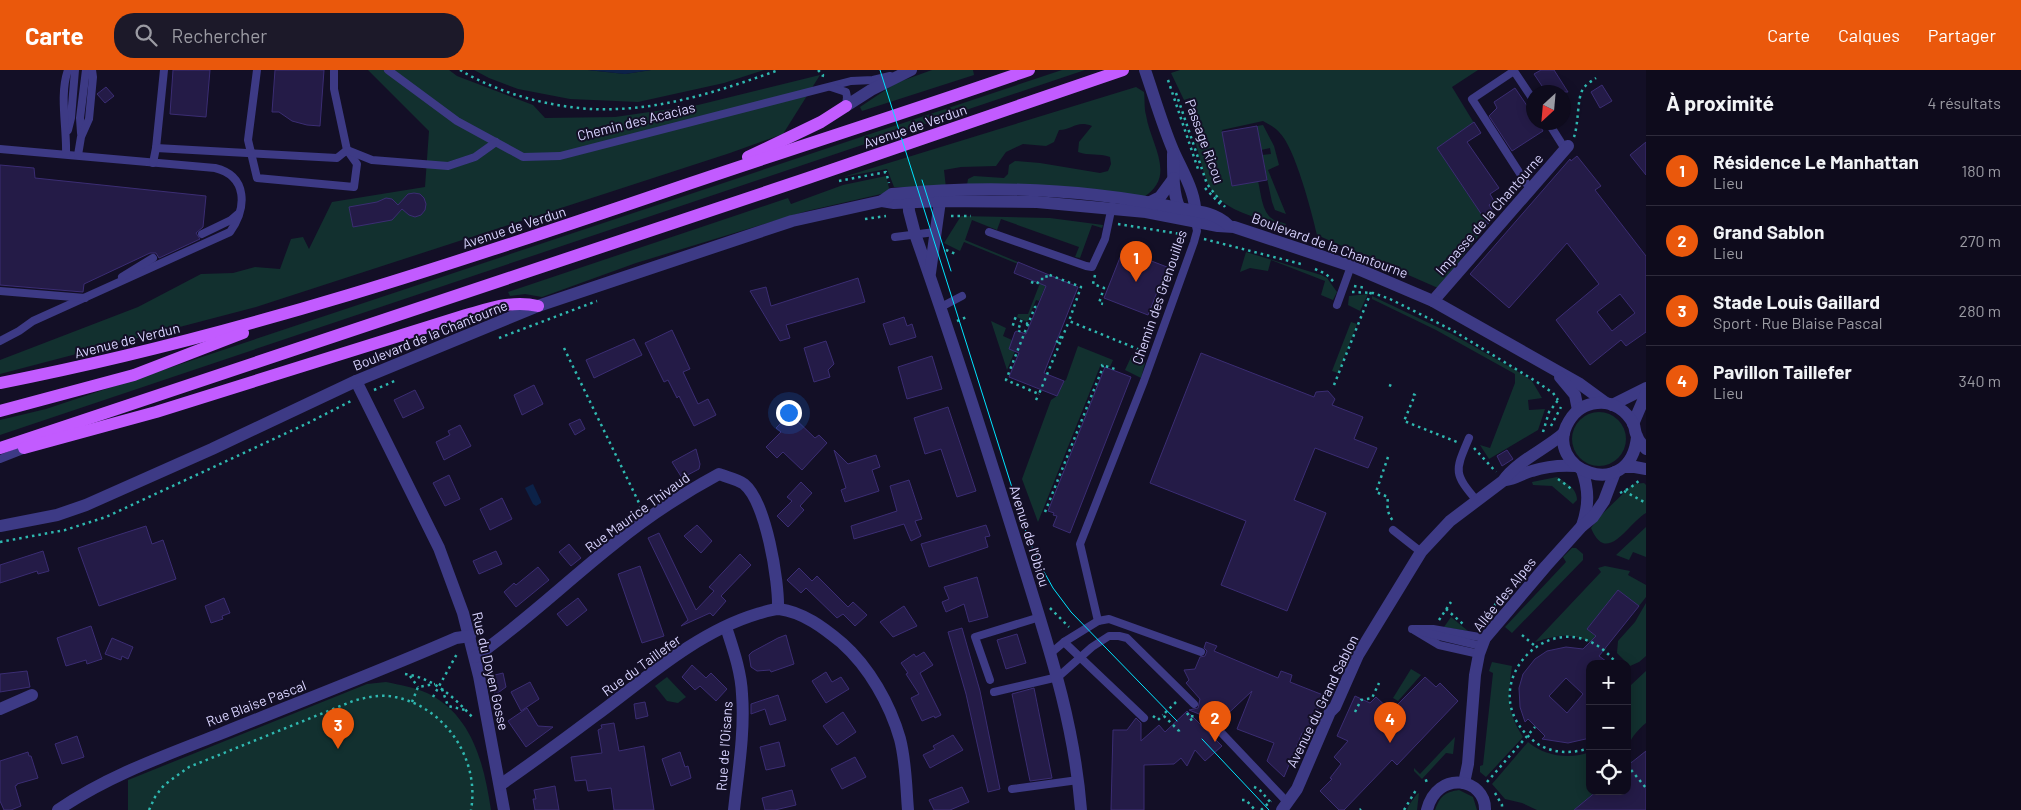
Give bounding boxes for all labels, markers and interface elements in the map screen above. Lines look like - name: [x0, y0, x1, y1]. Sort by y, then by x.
- search box: [114, 13, 464, 58]
- text: Carte: [25, 21, 84, 50]
- icon: search: [132, 21, 160, 49]
- text: Rechercher: [172, 24, 267, 47]
- text: Carte: [1767, 24, 1810, 46]
- text: Calques: [1838, 24, 1900, 46]
- text: Partager: [1928, 24, 1996, 46]
- north arrow: [1526, 85, 1571, 130]
- text: À proximité: [1666, 90, 1774, 115]
- text: 4 résultats: [1927, 93, 2001, 112]
- street label: Passage Ricou: [1182, 97, 1228, 185]
- street label: Chemin des Acacias: [575, 98, 697, 144]
- street label: Avenue de Verdun: [861, 100, 969, 152]
- street label: Impasse de la Chantourne: [1432, 150, 1546, 278]
- text: Résidence Le Manhattan: [1713, 150, 1919, 173]
- text: 1: [1679, 161, 1685, 180]
- text: 180 m: [1962, 161, 2001, 180]
- text: Lieu: [1713, 173, 1743, 192]
- street label: Avenue de Verdun: [460, 202, 568, 252]
- street label: Boulevard de la Chantourne: [1249, 209, 1411, 281]
- text: Grand Sablon: [1713, 220, 1824, 243]
- street label: Chemin des Grenouilles: [1128, 227, 1190, 367]
- text: 2: [1678, 231, 1686, 250]
- text: 270 m: [1959, 231, 2001, 250]
- pin: 1: [1120, 241, 1152, 282]
- text: Lieu: [1713, 243, 1743, 262]
- text: Stade Louis Gaillard: [1713, 290, 1880, 313]
- street label: Boulevard de la Chantourne: [350, 296, 510, 374]
- text: 3: [1678, 301, 1686, 320]
- text: 280 m: [1959, 301, 2001, 320]
- text: Sport · Rue Blaise Pascal: [1713, 313, 1882, 332]
- street label: Avenue de Verdun: [73, 319, 181, 361]
- text: Pavillon Taillefer: [1713, 360, 1852, 383]
- text: 4: [1677, 371, 1687, 390]
- text: 340 m: [1958, 371, 2001, 390]
- text: Lieu: [1713, 383, 1743, 402]
- your location: [776, 400, 802, 426]
- street label: Rue Maurice Thivaud: [581, 468, 693, 556]
- street label: Avenue de l'Obiou: [1006, 483, 1054, 589]
- street label: Allée des Alpes: [1469, 553, 1539, 635]
- street label: Rue du Doyen Gosse: [469, 610, 513, 732]
- street label: Rue du Taillefer: [598, 631, 684, 699]
- street label: Avenue du Grand Sablon: [1283, 632, 1361, 770]
- map controls: [1586, 660, 1631, 795]
- button: +: [1586, 660, 1631, 705]
- street label: Rue Blaise Pascal: [204, 676, 308, 730]
- street label: Rue de l'Oisans: [712, 700, 736, 791]
- pin: 2: [1199, 701, 1231, 742]
- pin: 4: [1374, 702, 1406, 743]
- button: −: [1586, 705, 1631, 750]
- pin: 3: [322, 708, 354, 749]
- button: locate: [1586, 750, 1631, 795]

